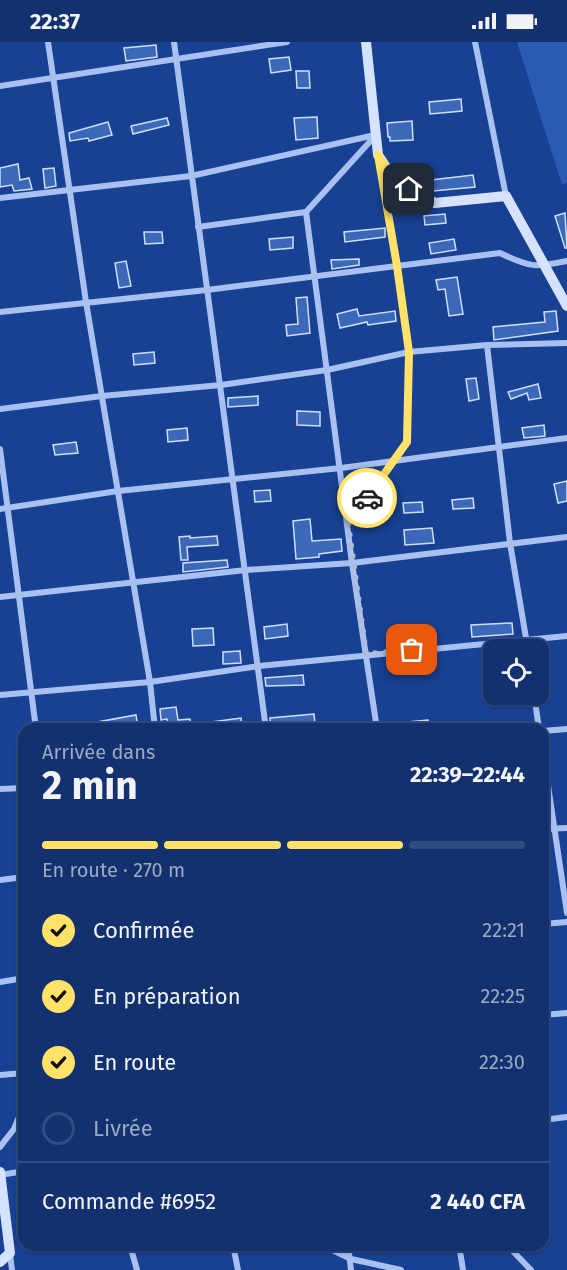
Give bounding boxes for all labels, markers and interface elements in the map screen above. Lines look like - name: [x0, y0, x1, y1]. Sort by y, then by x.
- text: 22:37: [30, 8, 80, 35]
- pin: [383, 163, 434, 214]
- icon: home: [392, 172, 425, 205]
- courier: [337, 468, 397, 528]
- icon: car: [351, 482, 384, 515]
- pin: [386, 624, 437, 675]
- icon: bag: [395, 633, 428, 666]
- map controls: [483, 639, 549, 705]
- button: locate: [483, 639, 549, 705]
- text: Arrivée dans: [42, 740, 155, 764]
- text: 22:39–22:44: [410, 761, 525, 788]
- text: 2 min: [42, 763, 138, 809]
- text: En route · 270 m: [42, 858, 185, 882]
- icon: check: [42, 914, 75, 947]
- text: Confirmée: [93, 917, 195, 944]
- text: 22:21: [482, 918, 525, 942]
- icon: check: [42, 980, 75, 1013]
- text: En préparation: [93, 983, 241, 1010]
- text: 22:25: [480, 984, 525, 1008]
- icon: check: [42, 1046, 75, 1079]
- text: En route: [93, 1049, 176, 1076]
- text: 22:30: [479, 1050, 525, 1074]
- text: Livrée: [93, 1115, 153, 1142]
- text: Commande #6952: [42, 1188, 216, 1215]
- text: 2 440 CFA: [430, 1188, 525, 1215]

